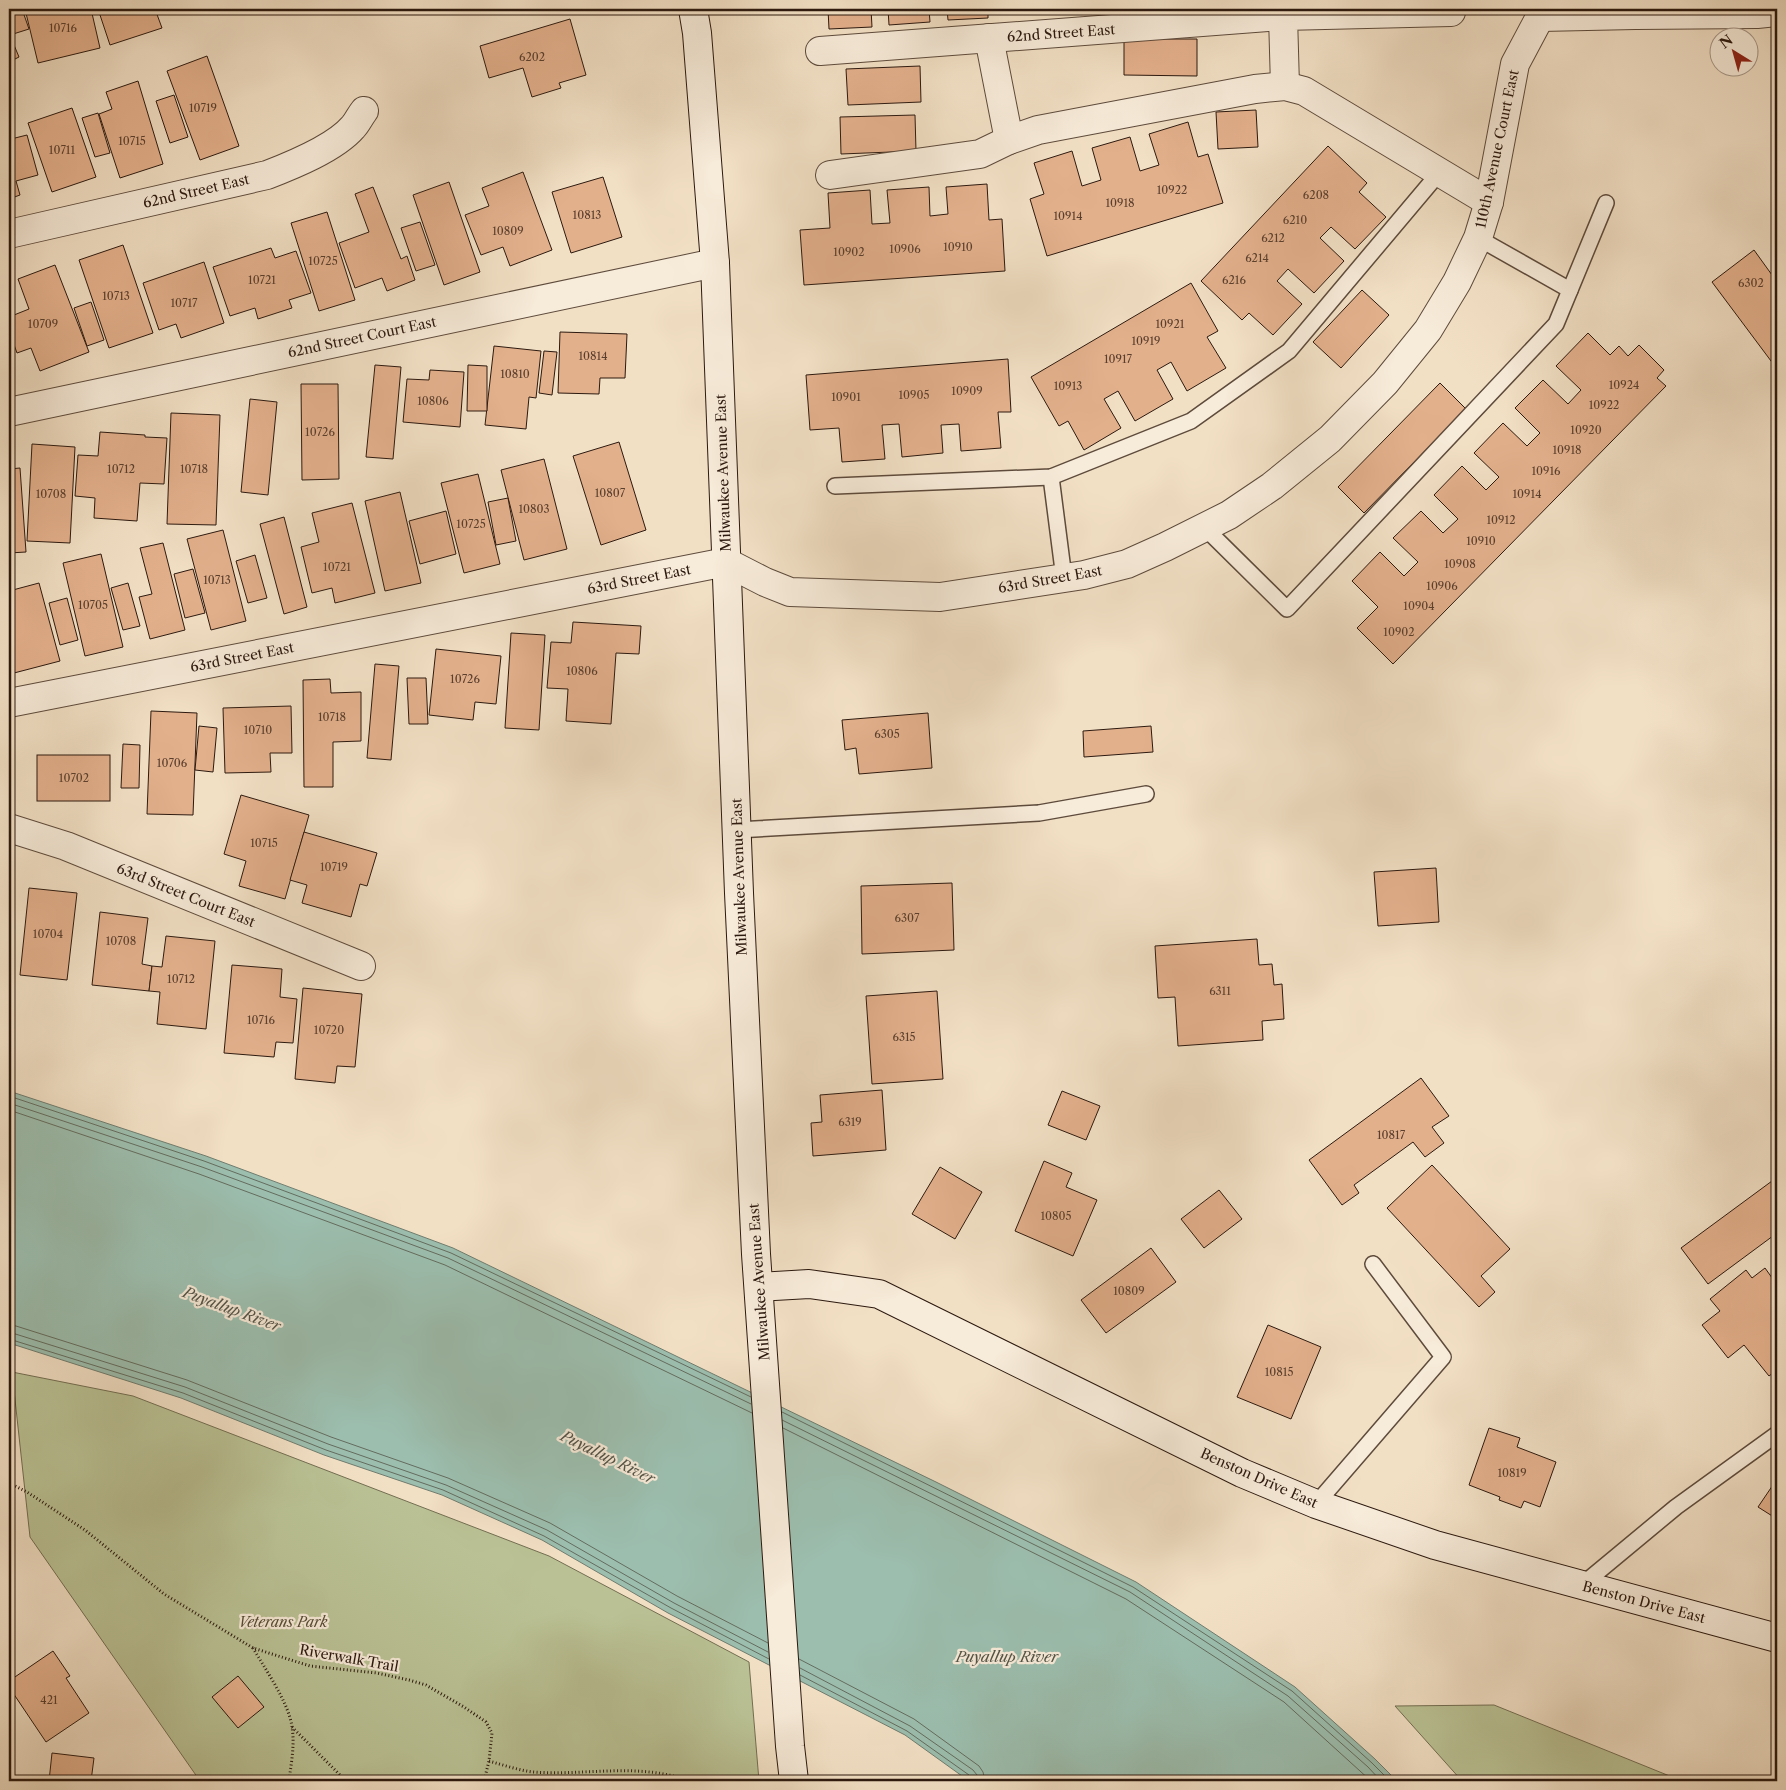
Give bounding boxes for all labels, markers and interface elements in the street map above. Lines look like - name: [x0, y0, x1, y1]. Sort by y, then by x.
- street label: 62nd Street East: [1006, 20, 1116, 46]
- house number: 10716: [49, 21, 78, 35]
- north arrow: [1708, 28, 1758, 78]
- text: N: [1716, 31, 1736, 52]
- house number: 6202: [519, 50, 545, 64]
- street label: 110th Avenue Court East: [1471, 68, 1523, 230]
- house number: 10719: [189, 101, 217, 115]
- house number: 10715: [118, 134, 146, 148]
- house number: 10711: [49, 143, 76, 157]
- street label: 62nd Street East: [141, 170, 251, 212]
- house number: 10922: [1157, 183, 1187, 197]
- house number: 6208: [1303, 188, 1329, 202]
- house number: 10918: [1105, 196, 1135, 210]
- house number: 10813: [573, 208, 601, 222]
- house number: 10914: [1053, 209, 1083, 223]
- house number: 6210: [1283, 213, 1307, 227]
- house number: 10809: [492, 224, 524, 238]
- house number: 6212: [1261, 231, 1285, 245]
- house number: 10910: [943, 240, 973, 254]
- house number: 10906: [889, 242, 921, 256]
- house number: 10902: [833, 245, 865, 259]
- house number: 6214: [1245, 251, 1269, 265]
- house number: 10725: [308, 254, 338, 268]
- house number: 10721: [248, 273, 276, 287]
- house number: 6216: [1222, 273, 1246, 287]
- house number: 6302: [1738, 276, 1764, 290]
- house number: 10713: [102, 289, 130, 303]
- house number: 10717: [170, 296, 198, 310]
- street label: 62nd Street Court East: [286, 312, 438, 362]
- house number: 10709: [28, 317, 58, 331]
- house number: 10921: [1156, 317, 1185, 331]
- house number: 10919: [1131, 334, 1161, 348]
- house number: 10814: [578, 349, 608, 363]
- house number: 10917: [1104, 352, 1133, 366]
- house number: 10810: [500, 367, 530, 381]
- house number: 10924: [1609, 378, 1639, 392]
- house number: 10913: [1054, 379, 1082, 393]
- house number: 10909: [951, 384, 983, 398]
- house number: 10905: [899, 388, 930, 402]
- house number: 10901: [831, 390, 861, 404]
- house number: 10806: [417, 394, 449, 408]
- street label: Milwaukee Avenue East: [711, 394, 735, 552]
- house number: 10922: [1589, 398, 1619, 412]
- house number: 10920: [1570, 423, 1602, 437]
- house number: 10726: [305, 425, 335, 439]
- house number: 10918: [1552, 443, 1582, 457]
- house number: 10712: [107, 462, 135, 476]
- house number: 10718: [180, 462, 208, 476]
- house number: 10916: [1531, 464, 1561, 478]
- house number: 10807: [595, 486, 626, 500]
- house number: 10708: [36, 487, 66, 501]
- house number: 10914: [1512, 487, 1542, 501]
- house number: 10803: [518, 502, 550, 516]
- house number: 10912: [1487, 513, 1516, 527]
- house number: 10725: [456, 517, 486, 531]
- house number: 10910: [1466, 534, 1496, 548]
- house number: 10908: [1444, 557, 1476, 571]
- house number: 10721: [323, 560, 351, 574]
- street label: 63rd Street East: [586, 560, 692, 598]
- street label: 63rd Street East: [997, 561, 1103, 597]
- house number: 10713: [203, 573, 231, 587]
- house number: 10906: [1426, 579, 1458, 593]
- house number: 10705: [78, 598, 108, 612]
- house number: 10904: [1403, 599, 1435, 613]
- house number: 10902: [1383, 625, 1415, 639]
- street label: 63rd Street East: [189, 638, 295, 676]
- house number: 10806: [566, 664, 598, 678]
- house number: 10726: [450, 672, 480, 686]
- house number: 10718: [318, 710, 346, 724]
- house number: 10710: [244, 723, 272, 737]
- house number: 6305: [874, 727, 900, 741]
- house number: 10706: [157, 756, 188, 770]
- house number: 10702: [59, 771, 89, 785]
- street label: Milwaukee Avenue East: [727, 798, 751, 956]
- house number: 10715: [250, 836, 278, 850]
- street label: 63rd Street Court East: [114, 859, 258, 931]
- house number: 10719: [320, 860, 348, 874]
- house number: 6307: [895, 911, 920, 925]
- house number: 10704: [33, 927, 63, 941]
- house number: 10708: [106, 934, 136, 948]
- house number: 10712: [167, 972, 195, 986]
- house number: 6311: [1209, 984, 1231, 998]
- house number: 10716: [247, 1013, 276, 1027]
- house number: 10720: [314, 1023, 344, 1037]
- house number: 6315: [892, 1030, 916, 1044]
- house number: 6319: [838, 1115, 862, 1129]
- house number: 10817: [1377, 1128, 1406, 1142]
- street label: Milwaukee Avenue East: [745, 1203, 773, 1361]
- house number: 10805: [1040, 1209, 1072, 1223]
- water label: Puyallup River: [180, 1282, 284, 1336]
- house number: 10809: [1113, 1284, 1145, 1298]
- house number: 10815: [1265, 1365, 1293, 1379]
- water label: Puyallup River: [557, 1426, 659, 1488]
- street label: Benston Drive East: [1198, 1444, 1320, 1512]
- house number: 10819: [1497, 1466, 1527, 1480]
- street label: Benston Drive East: [1581, 1577, 1707, 1627]
- park label: Veterans Park: [239, 1613, 328, 1631]
- street label: Riverwalk Trail: [298, 1640, 400, 1676]
- water label: Puyallup River: [955, 1647, 1059, 1666]
- house number: 421: [40, 1693, 58, 1707]

